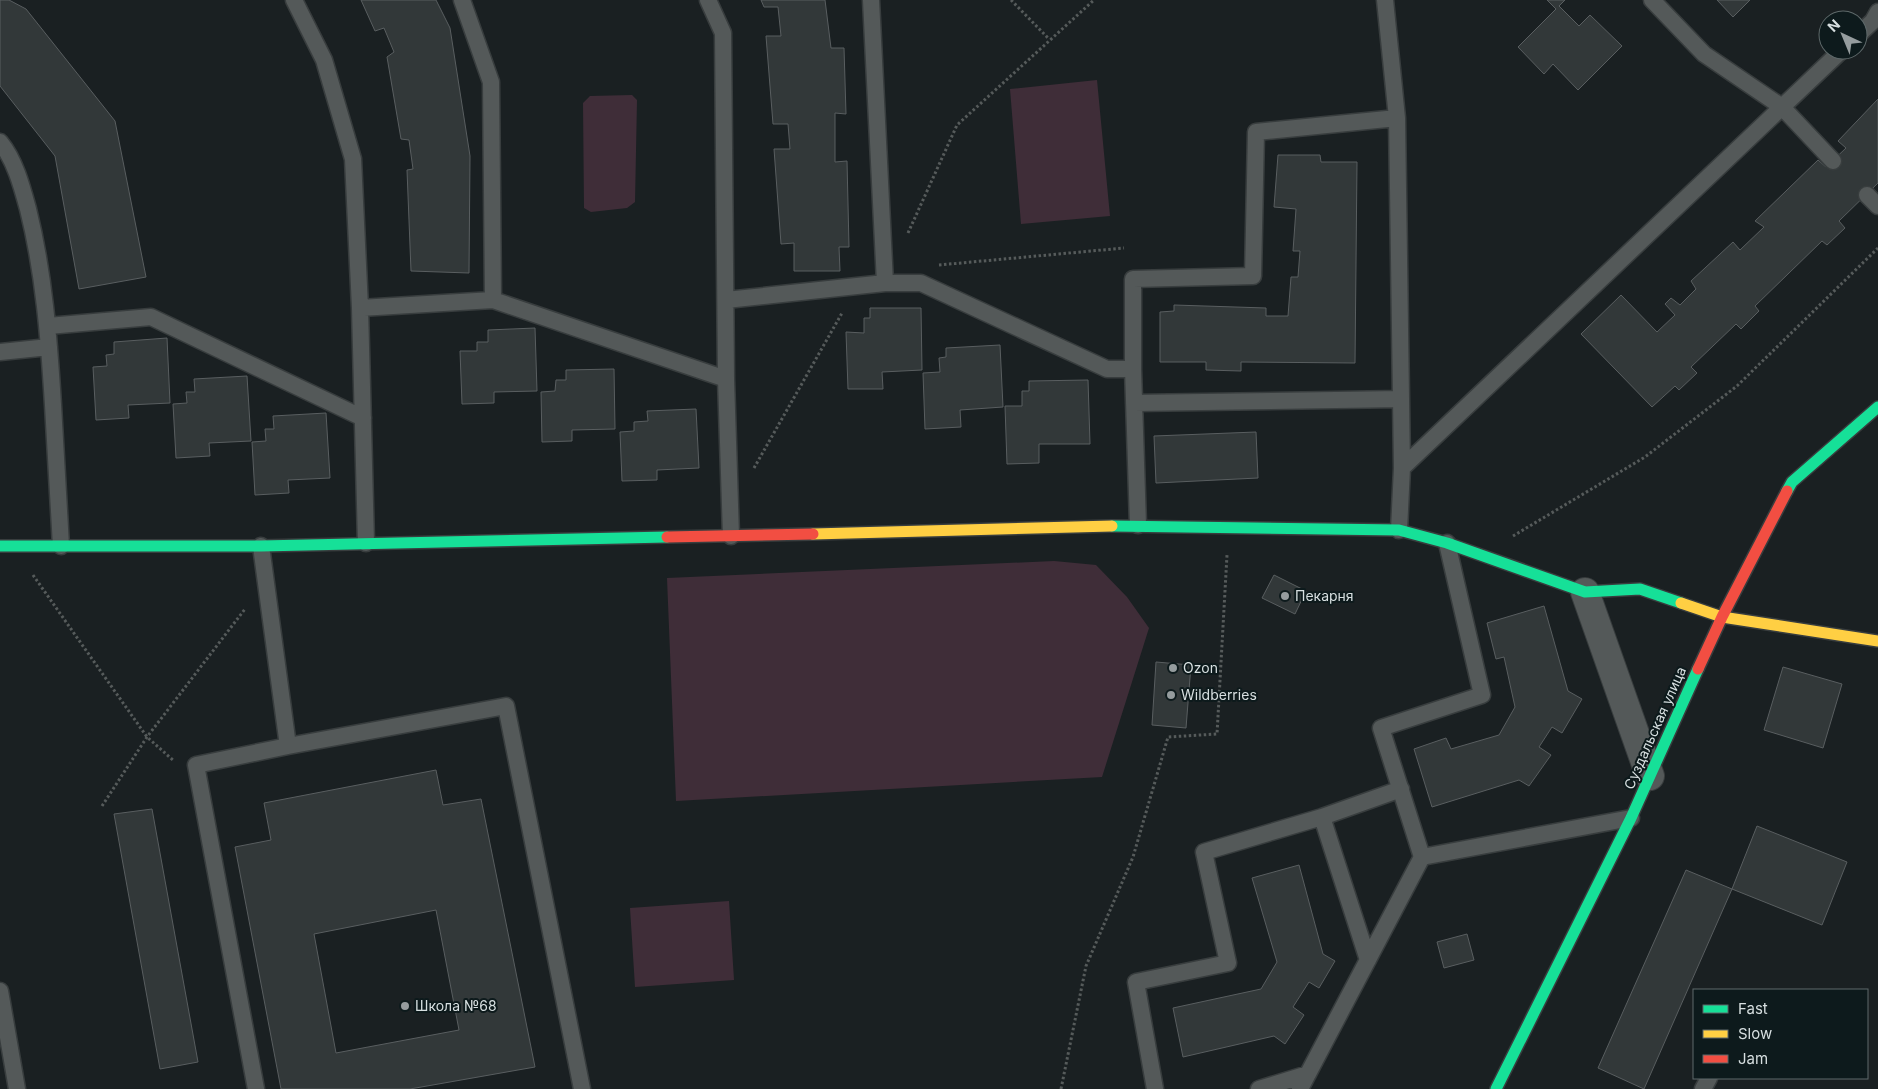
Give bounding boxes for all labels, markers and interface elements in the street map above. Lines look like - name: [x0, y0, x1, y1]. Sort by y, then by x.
- north arrow: [1818, 10, 1868, 60]
- text: N: [1824, 15, 1843, 35]
- place label: Пекарня: [1295, 587, 1354, 604]
- marker: Пекарня: [1279, 590, 1291, 602]
- place label: Ozon: [1183, 659, 1218, 676]
- marker: Ozon: [1167, 662, 1179, 674]
- street label: Суздальская улица: [1620, 664, 1689, 792]
- place label: Wildberries: [1181, 686, 1257, 703]
- marker: Wildberries: [1165, 689, 1177, 701]
- legend: [1693, 989, 1868, 1079]
- place label: Школа №68: [415, 997, 497, 1014]
- text: Fast: [1738, 999, 1768, 1018]
- marker: Школа №68: [399, 1000, 411, 1012]
- text: Slow: [1738, 1024, 1772, 1043]
- text: Jam: [1738, 1049, 1768, 1068]

